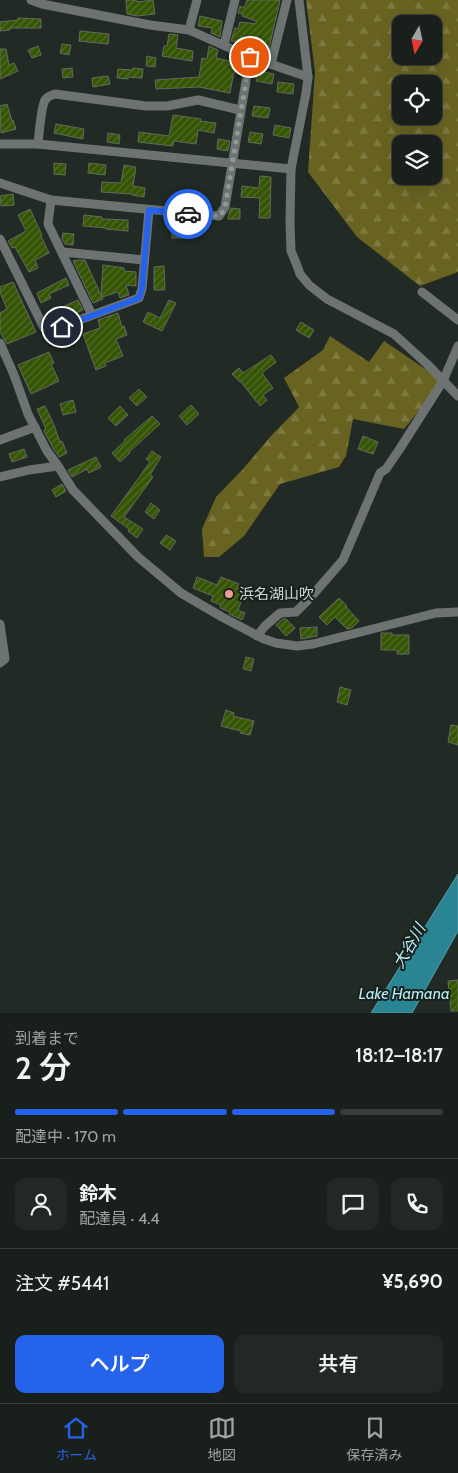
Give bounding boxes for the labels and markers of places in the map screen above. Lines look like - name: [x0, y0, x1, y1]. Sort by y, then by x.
- pin: [229, 36, 271, 78]
- pin: [41, 306, 83, 348]
- place label: 浜名湖山吹: [239, 585, 314, 603]
- marker: 浜名湖山吹: [223, 588, 235, 600]

